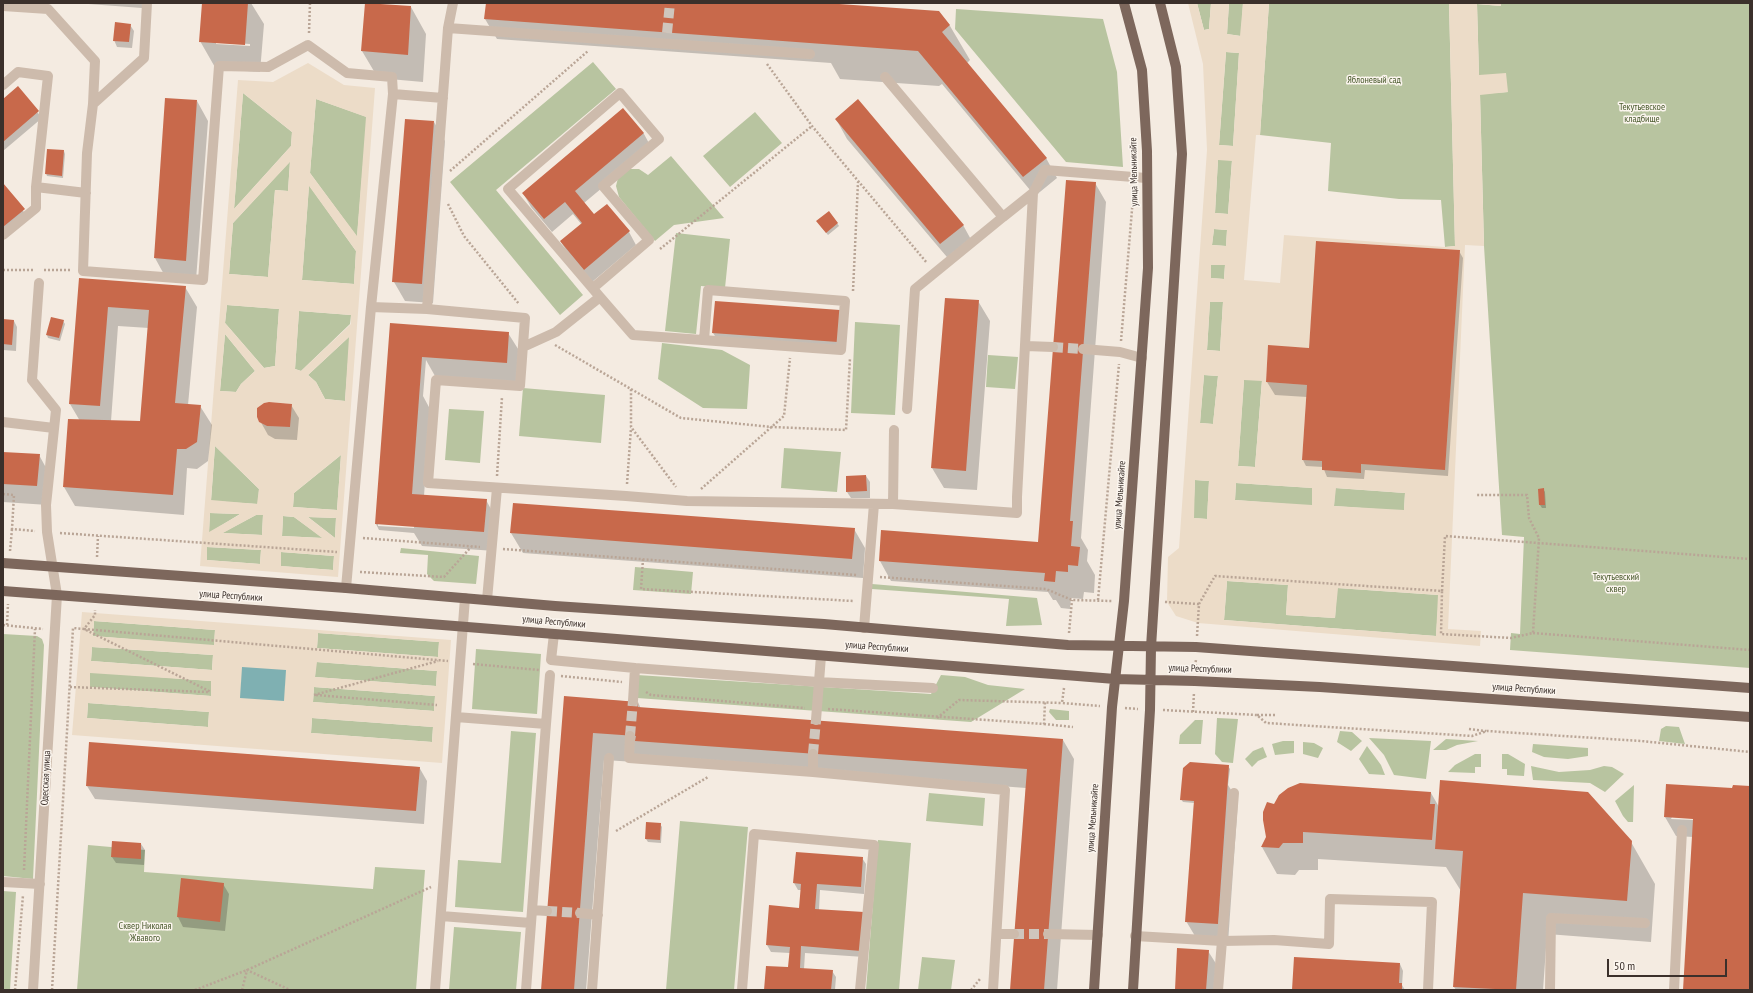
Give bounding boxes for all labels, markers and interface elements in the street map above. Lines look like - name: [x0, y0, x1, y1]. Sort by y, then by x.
- park label: Яблоневый сад: [1347, 74, 1401, 86]
- park label: Текутьевское кладбище: [1619, 101, 1665, 124]
- street label: улица Мельникайте: [1127, 137, 1141, 207]
- street label: улица Мельникайте: [1112, 460, 1128, 530]
- park label: Текутьевский сквер: [1593, 571, 1639, 594]
- street label: улица Республики: [199, 588, 263, 604]
- street label: улица Республики: [522, 613, 586, 631]
- street label: улица Республики: [845, 639, 909, 655]
- street label: улица Республики: [1168, 662, 1232, 676]
- street label: улица Республики: [1492, 681, 1556, 697]
- street label: Одесская улица: [39, 750, 53, 806]
- street label: улица Мельникайте: [1085, 783, 1101, 853]
- park label: Сквер Николая Жвавого: [119, 920, 171, 944]
- scale bar: [1609, 951, 1729, 977]
- text: 50 m: [1614, 958, 1635, 973]

